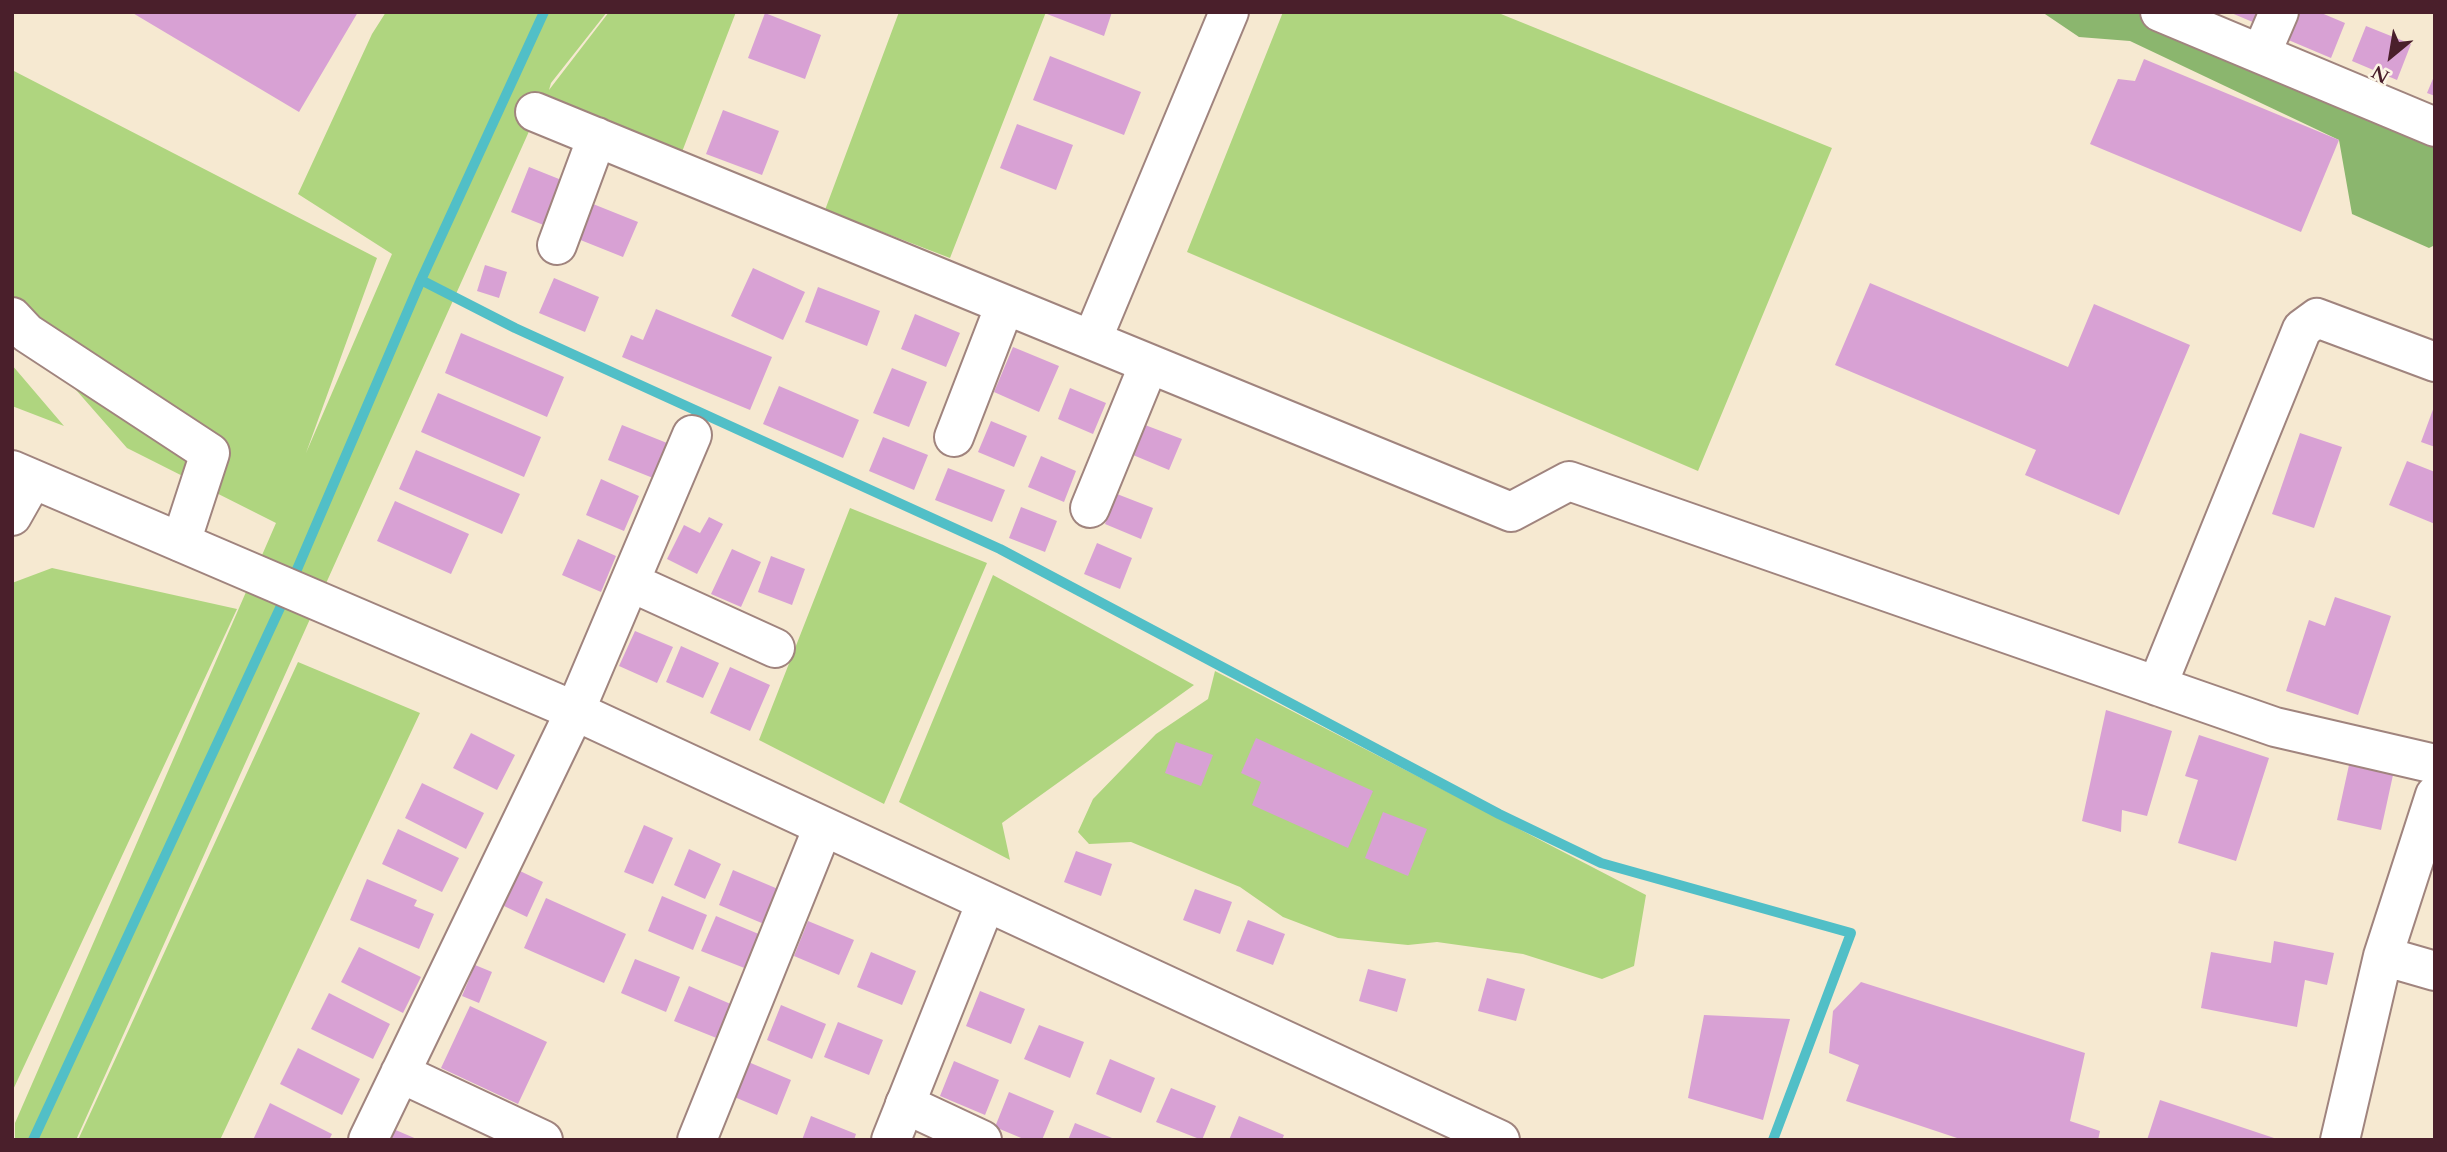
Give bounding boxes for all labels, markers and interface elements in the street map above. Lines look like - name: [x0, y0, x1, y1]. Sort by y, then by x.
- north arrow: [2356, 21, 2426, 91]
- text: N: [2367, 59, 2394, 90]

